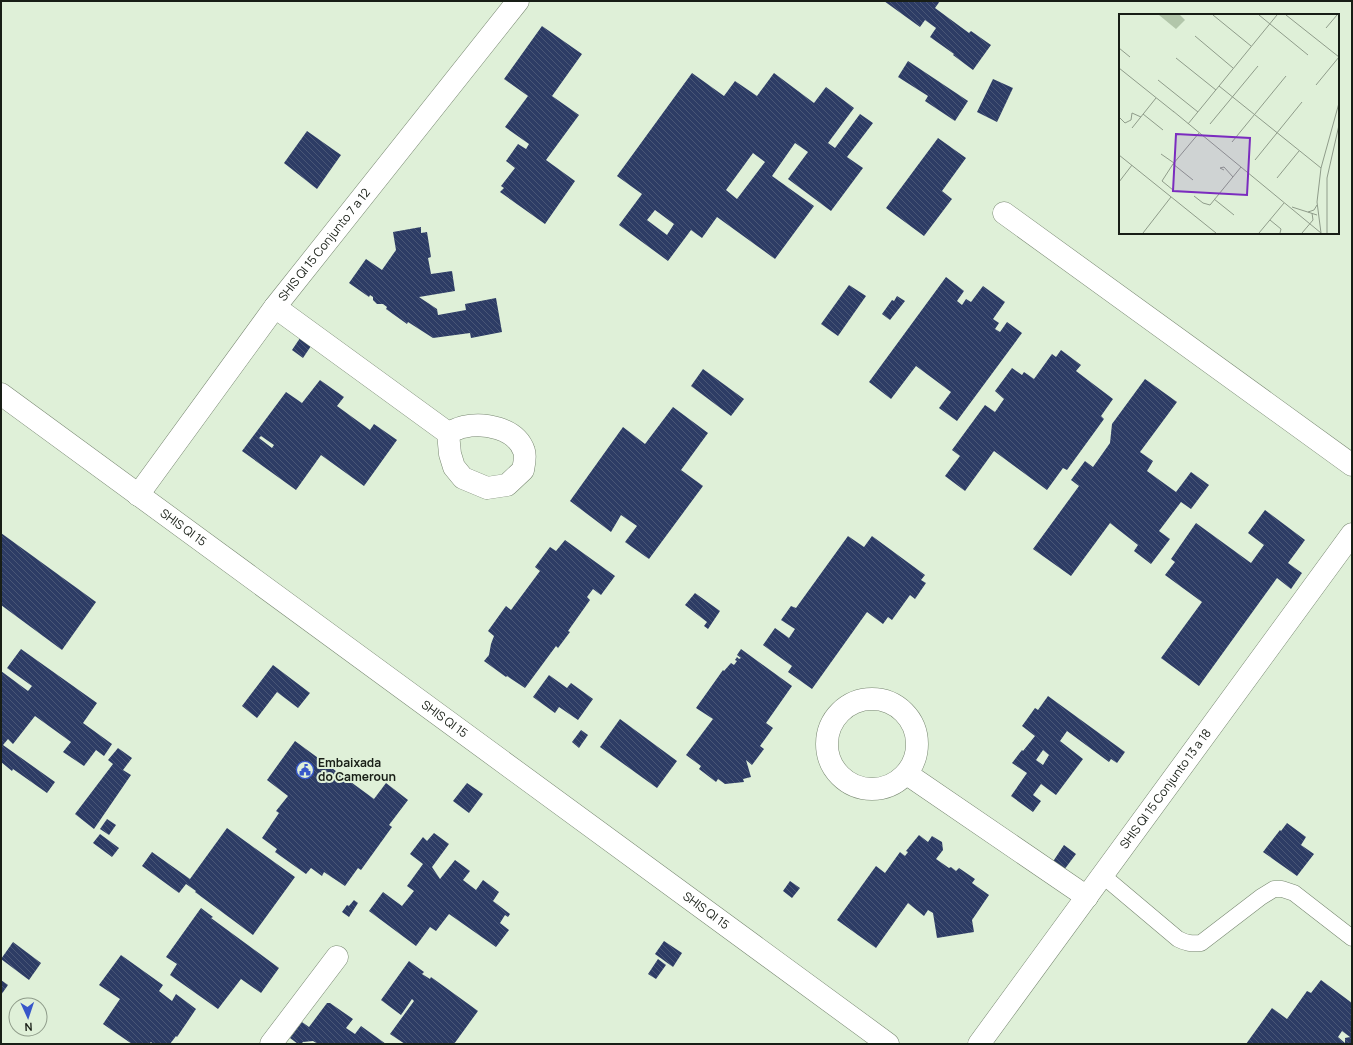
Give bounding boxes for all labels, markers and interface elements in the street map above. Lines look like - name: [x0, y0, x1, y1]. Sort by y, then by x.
- inset map: [1119, 14, 1339, 234]
- street label: SHIS QI 15 Conjunto 7 a 12: [274, 185, 374, 304]
- street label: SHIS QI 15: [157, 504, 210, 550]
- street label: SHIS QI 15: [418, 696, 472, 741]
- street label: SHIS QI 15 Conjunto 13 a 18: [1116, 725, 1215, 852]
- place label: Embaixada do Cameroun: [318, 754, 396, 785]
- public building icon: Embaixada do Cameroun: [295, 760, 315, 780]
- street label: SHIS QI 15: [680, 887, 733, 933]
- north arrow: [8, 997, 48, 1037]
- text: N: [24, 1020, 33, 1035]

